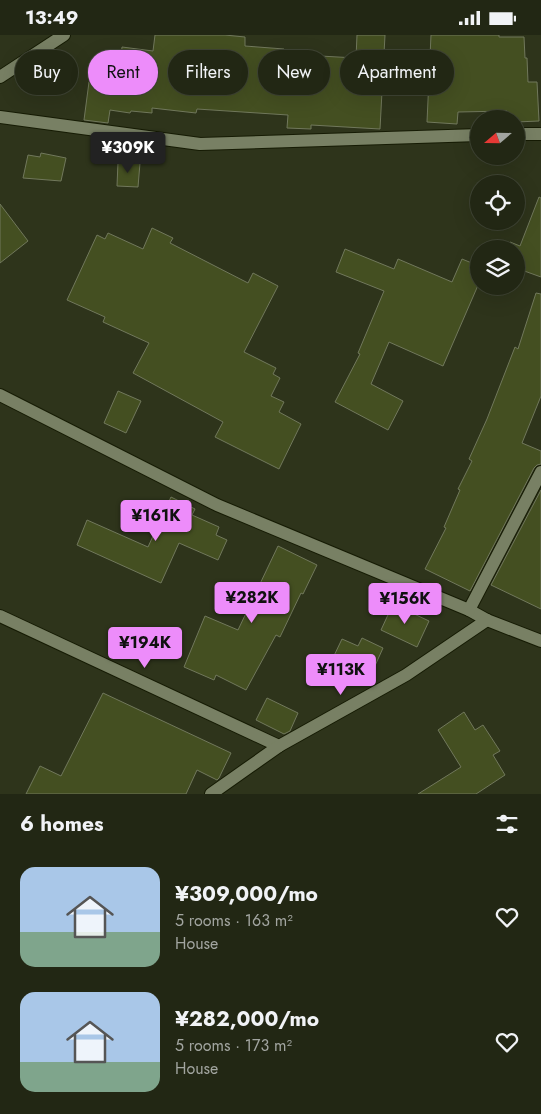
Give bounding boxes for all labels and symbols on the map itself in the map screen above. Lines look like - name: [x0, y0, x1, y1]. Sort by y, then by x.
- north arrow: [470, 110, 525, 165]
- pin: ¥309K: [93, 131, 163, 174]
- pin: ¥161K: [121, 499, 191, 542]
- pin: ¥282K: [217, 581, 287, 624]
- pin: ¥156K: [370, 583, 440, 625]
- pin: ¥194K: [110, 627, 180, 669]
- pin: ¥113K: [306, 653, 376, 696]

